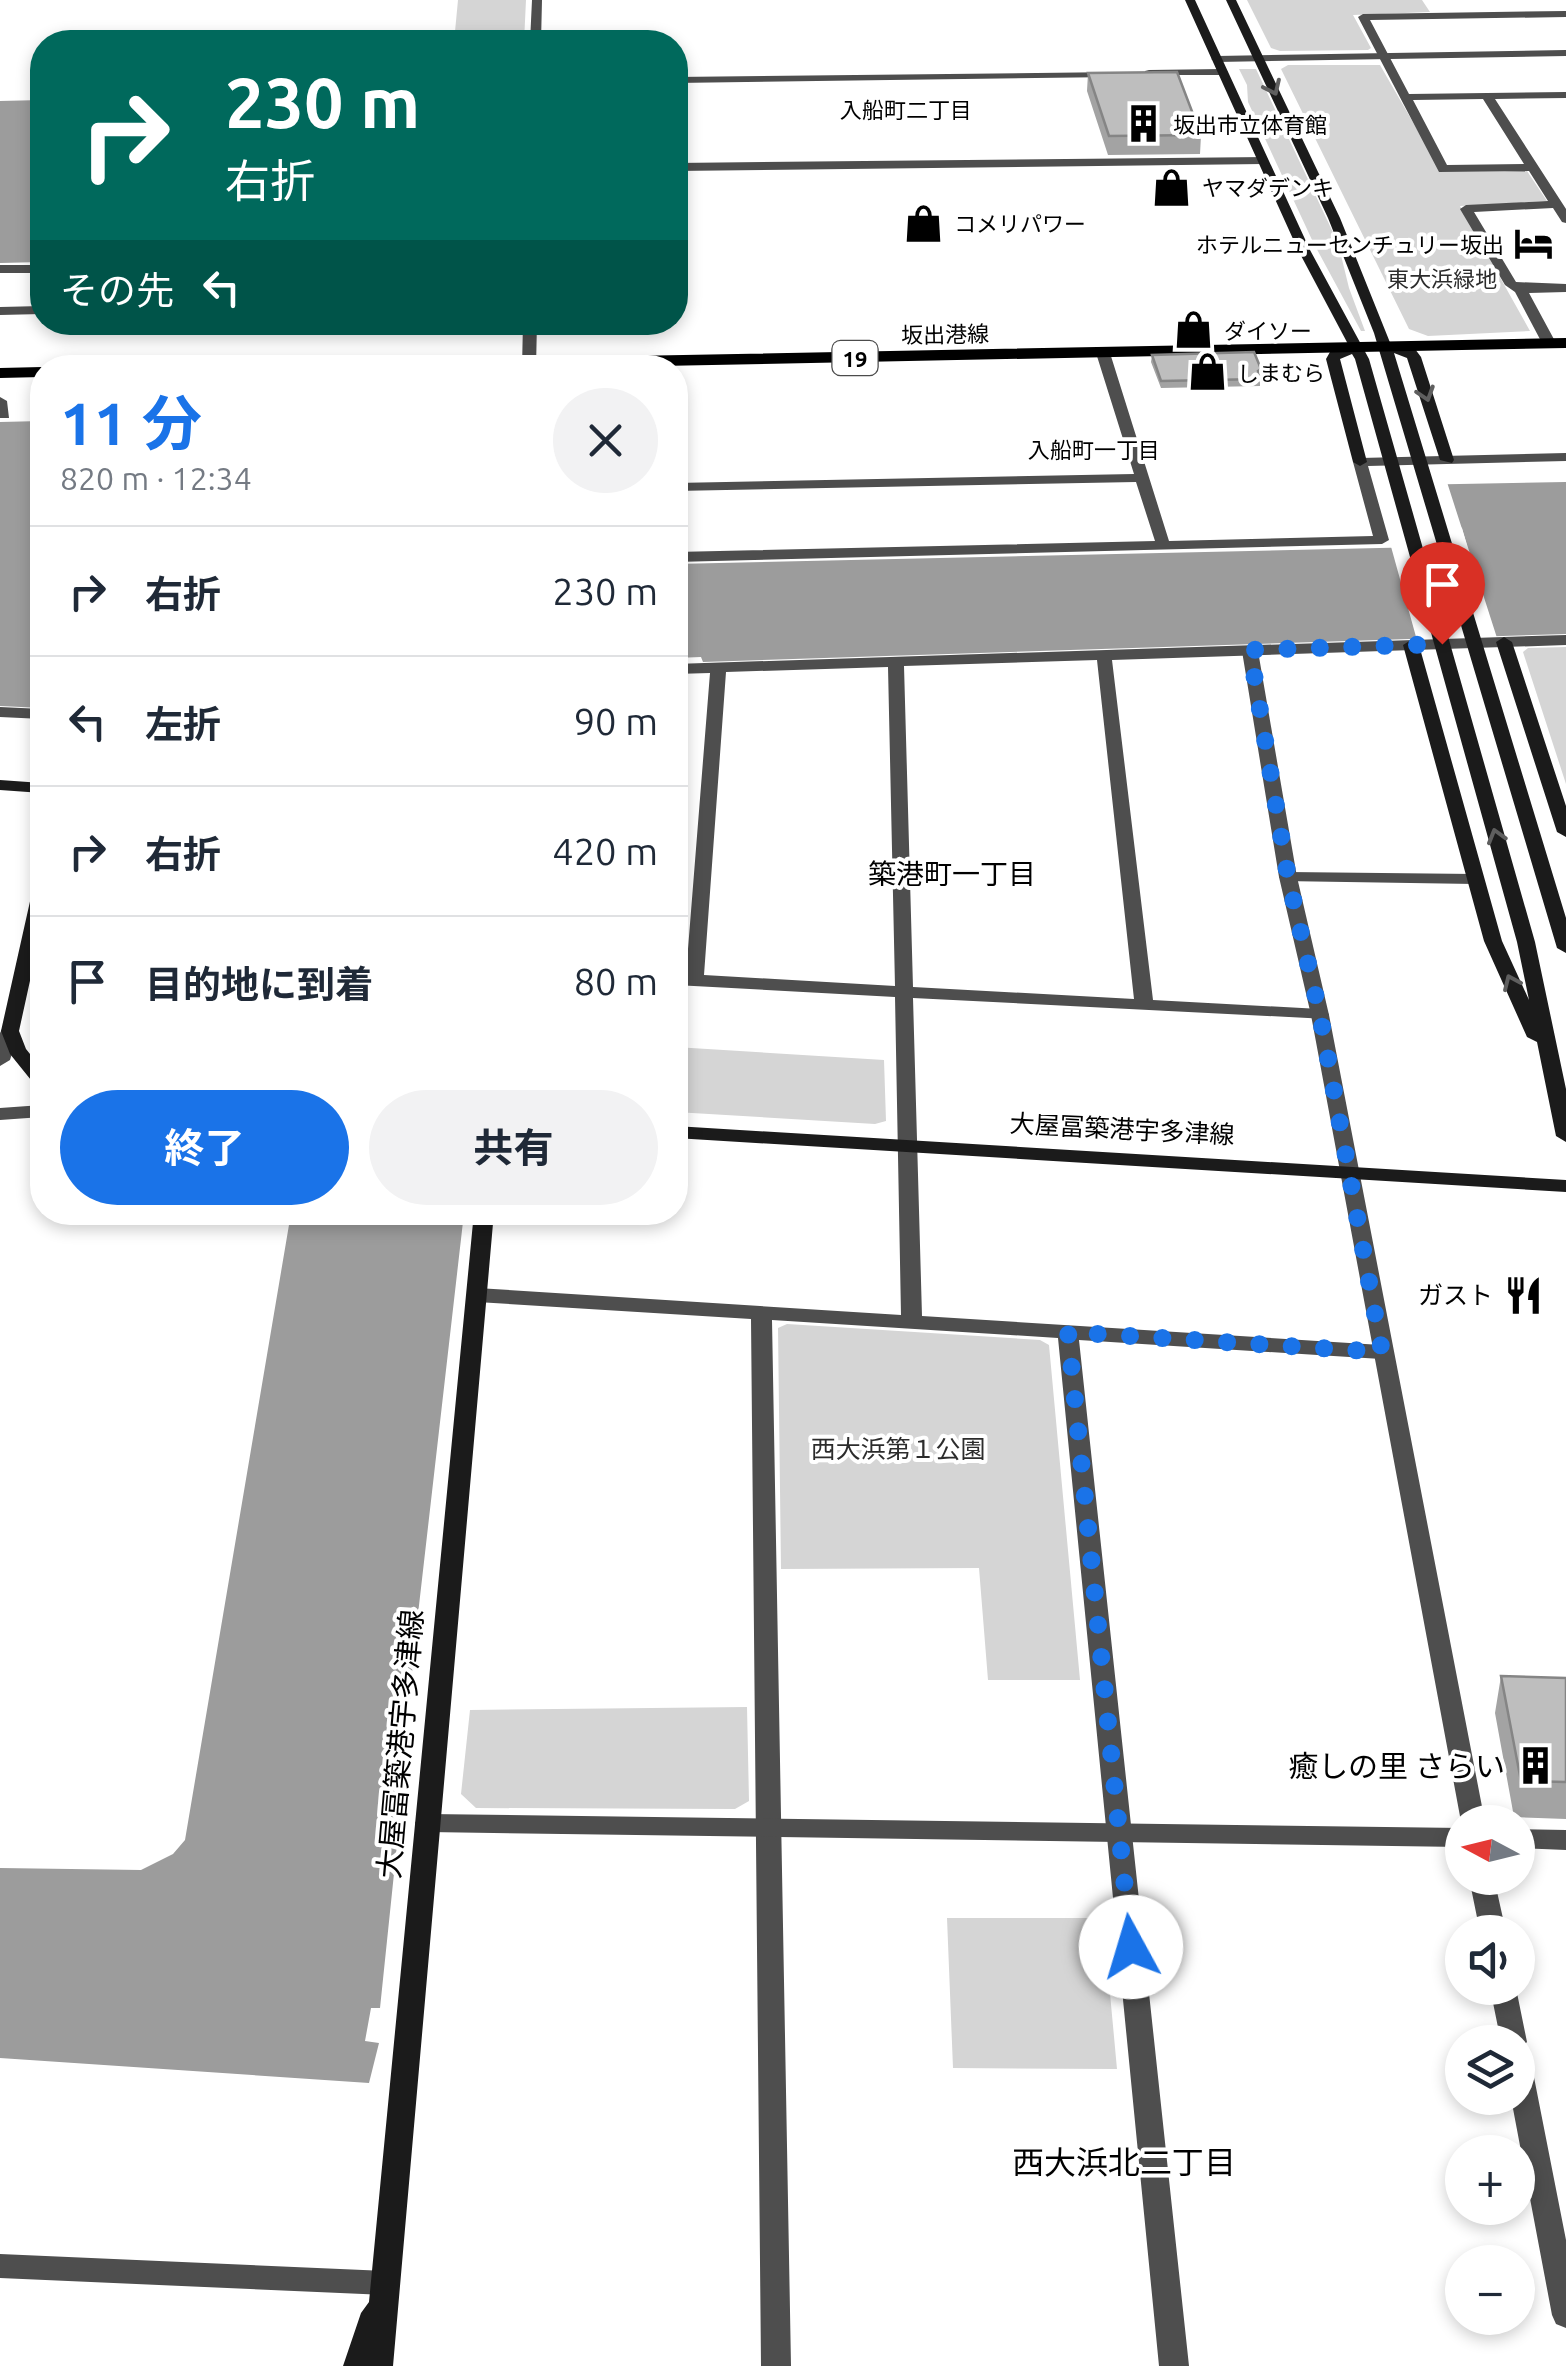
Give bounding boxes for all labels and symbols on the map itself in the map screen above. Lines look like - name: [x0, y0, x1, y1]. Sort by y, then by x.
- one-way arrow: [1260, 78, 1280, 96]
- district label: 入船町二丁目: [840, 97, 972, 122]
- building icon: 坂出市立体育館: [1122, 103, 1164, 145]
- place label: 坂出市立体育館: [1173, 112, 1327, 137]
- shop icon: ヤマダデンキ: [1151, 166, 1193, 208]
- place label: ヤマダデンキ: [1202, 175, 1334, 200]
- shop icon: コメリパワー: [903, 202, 945, 244]
- place label: コメリパワー: [954, 211, 1086, 236]
- hotel icon: ホテルニューセンチュリー坂出: [1513, 223, 1555, 265]
- place label: ホテルニューセンチュリー坂出: [1196, 232, 1504, 257]
- park label: 東大浜緑地: [1387, 266, 1497, 291]
- shop icon: ダイソー: [1173, 309, 1215, 351]
- place label: ダイソー: [1224, 318, 1312, 343]
- street label: 坂出港線: [901, 321, 989, 347]
- road number: 19: [832, 341, 878, 375]
- shop icon: しまむら: [1186, 351, 1228, 393]
- place label: しまむら: [1237, 360, 1325, 385]
- one-way arrow: [1414, 384, 1434, 401]
- district label: 入船町一丁目: [1028, 437, 1160, 462]
- pin: [1400, 542, 1485, 645]
- one-way arrow: [1487, 829, 1508, 846]
- district label: 築港町一丁目: [868, 858, 1036, 889]
- one-way arrow: [1504, 974, 1524, 992]
- street label: 大屋冨築港宇多津線: [1009, 1109, 1235, 1149]
- restaurant icon: ガスト: [1502, 1274, 1544, 1316]
- place label: ガスト: [1418, 1281, 1493, 1309]
- park label: 西大浜第１公園: [810, 1435, 986, 1463]
- street label: 大屋冨築港宇多津線: [371, 1608, 429, 1880]
- building icon: 癒しの里 さらい: [1514, 1745, 1556, 1787]
- place label: 癒しの里 さらい: [1288, 1749, 1505, 1783]
- north arrow: [1445, 1805, 1535, 1895]
- position arrow: [1079, 1895, 1183, 1999]
- district label: 西大浜北二丁目: [1012, 2144, 1236, 2180]

